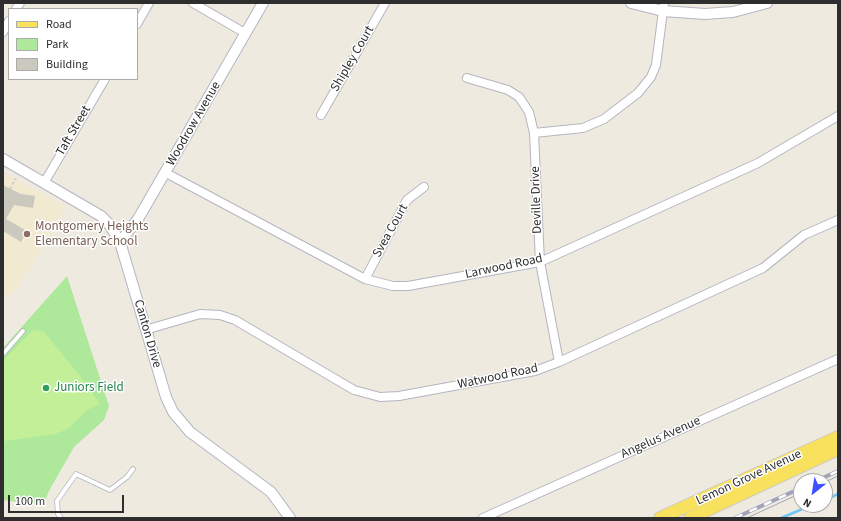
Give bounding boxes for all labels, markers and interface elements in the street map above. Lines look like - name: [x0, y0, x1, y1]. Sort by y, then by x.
- legend: [8, 8, 138, 80]
- text: Road: [46, 16, 72, 33]
- street label: Shipley Court: [328, 23, 378, 95]
- text: Park: [46, 36, 68, 53]
- text: Building: [46, 56, 88, 73]
- street label: Woodrow Avenue: [164, 79, 224, 169]
- street label: Taft Street: [53, 103, 95, 159]
- street label: Deville Drive: [528, 166, 546, 234]
- street label: Svea Court: [370, 201, 412, 261]
- place label: Montgomery Heights Elementary School: [35, 219, 148, 250]
- marker: Montgomery Heights Elementary School: [22, 229, 32, 239]
- street label: Larwood Road: [464, 251, 544, 283]
- street label: Canton Drive: [130, 298, 164, 370]
- street label: Watwood Road: [456, 361, 540, 393]
- place label: Juniors Field: [54, 380, 124, 396]
- marker: Juniors Field: [41, 383, 51, 393]
- street label: Angelus Avenue: [619, 413, 703, 463]
- street label: Lemon Grove Avenue: [694, 447, 804, 509]
- north arrow: [793, 473, 833, 513]
- scale bar: [10, 487, 126, 513]
- text: 100 m: [15, 493, 45, 510]
- text: N: [800, 495, 814, 511]

